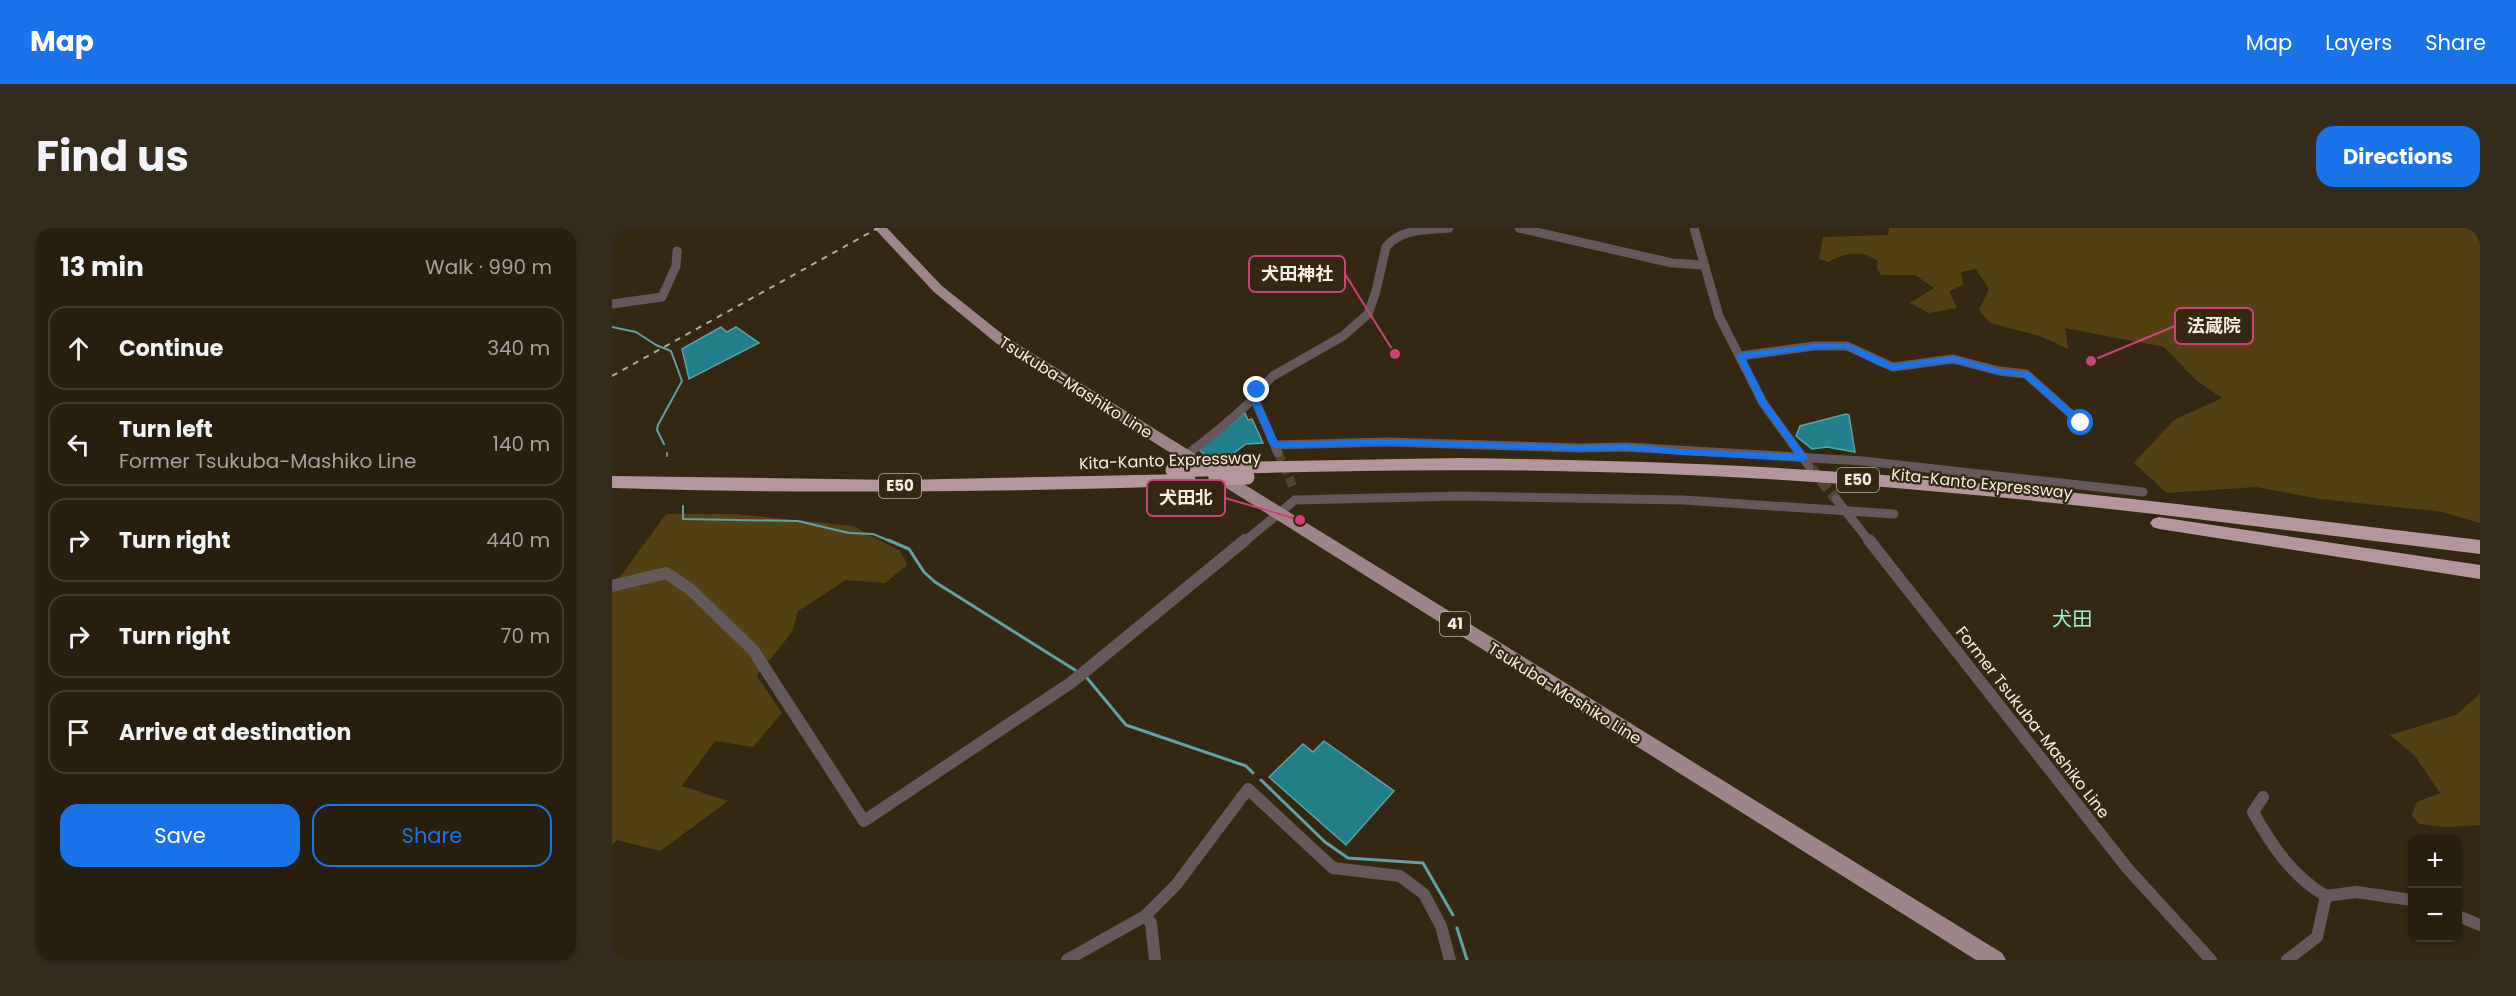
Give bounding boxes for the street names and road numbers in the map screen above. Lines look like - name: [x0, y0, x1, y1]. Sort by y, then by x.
- street label: Tsukuba-Mashiko Line: [995, 331, 1157, 444]
- street label: Kita-Kanto Expressway: [1079, 446, 1261, 475]
- street label: Kita-Kanto Expressway: [1890, 463, 2074, 504]
- road number: E50: [1837, 468, 1879, 492]
- road number: E50: [879, 474, 921, 498]
- road number: 41: [1440, 612, 1470, 636]
- street label: Former Tsukuba-Mashiko Line: [1950, 621, 2115, 823]
- street label: Tsukuba-Mashiko Line: [1484, 637, 1646, 750]

